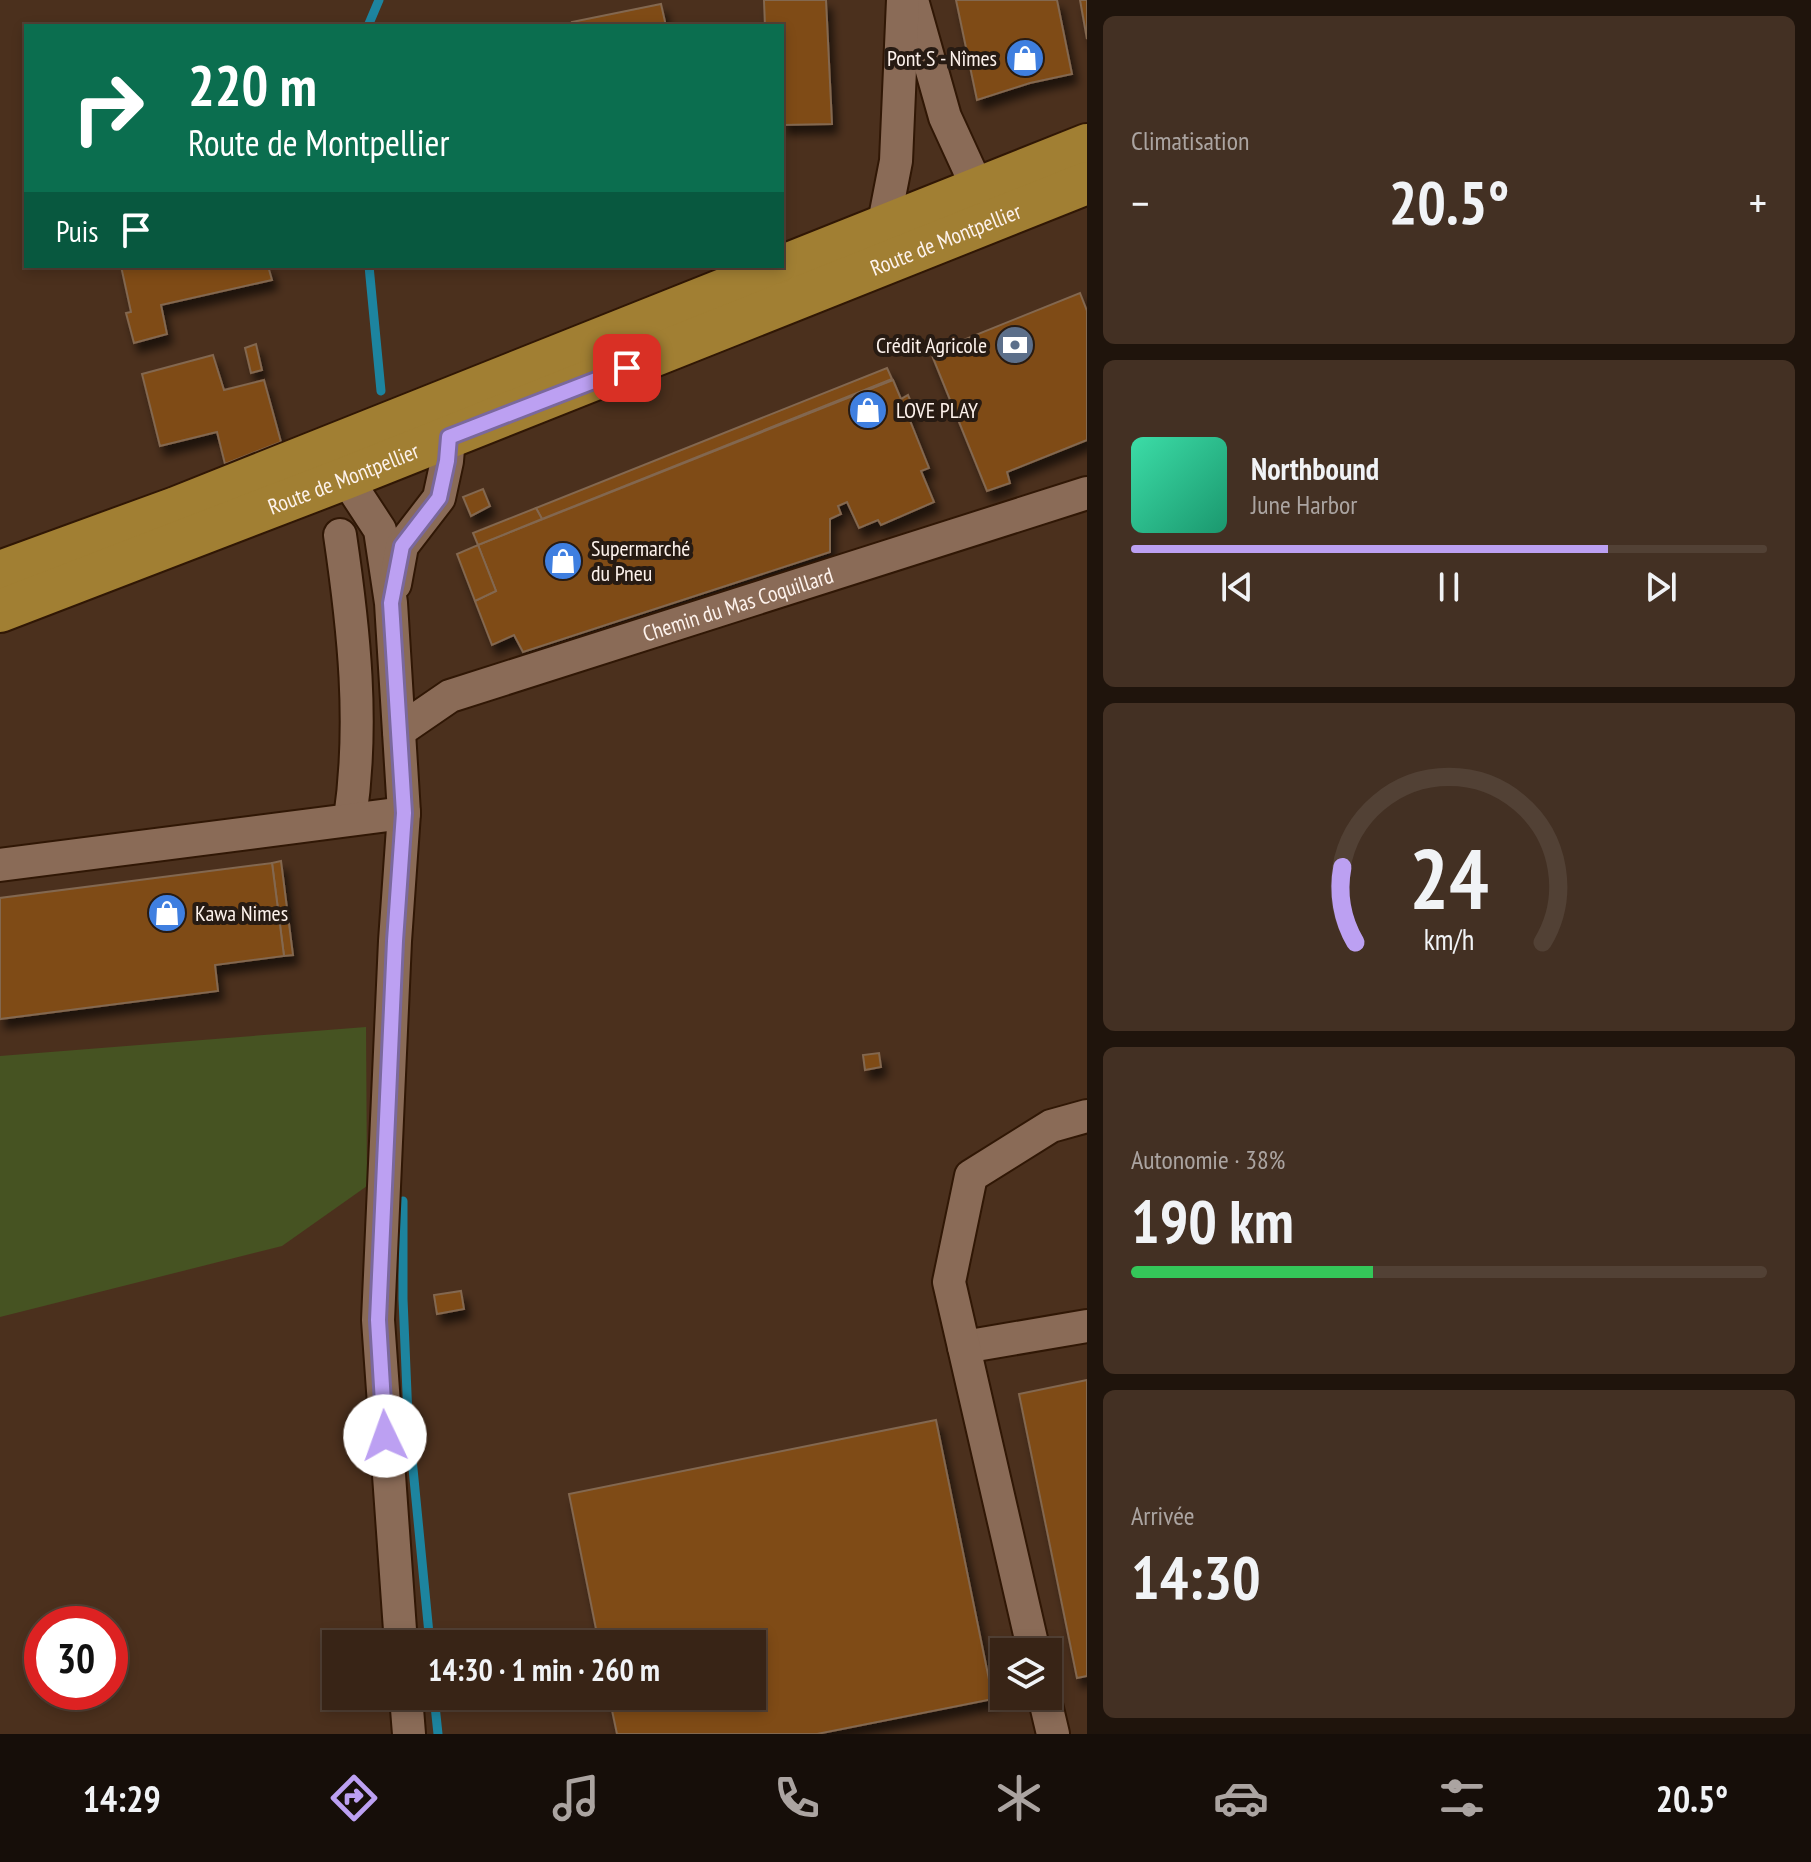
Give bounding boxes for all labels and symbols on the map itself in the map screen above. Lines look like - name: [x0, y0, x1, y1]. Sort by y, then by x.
- shop icon: Pont S - Nîmes: [1004, 37, 1046, 79]
- place label: Pont S - Nîmes: [887, 44, 997, 72]
- street label: Route de Montpellier: [866, 197, 1025, 282]
- bank icon: Crédit Agricole: [994, 324, 1036, 366]
- place label: Crédit Agricole: [876, 331, 987, 359]
- pin: [593, 334, 661, 402]
- shop icon: LOVE PLAY: [847, 389, 889, 431]
- place label: LOVE PLAY: [896, 396, 978, 424]
- street label: Route de Montpellier: [264, 436, 423, 521]
- place label: Supermarché du Pneu: [591, 534, 690, 587]
- shop icon: Supermarché du Pneu: [542, 540, 584, 582]
- street label: Chemin du Mas Coquillard: [639, 561, 837, 648]
- shop icon: Kawa Nimes: [146, 892, 188, 934]
- place label: Kawa Nimes: [195, 899, 288, 927]
- position arrow: [343, 1394, 427, 1478]
- speed limit sign: 30: [24, 1606, 128, 1710]

